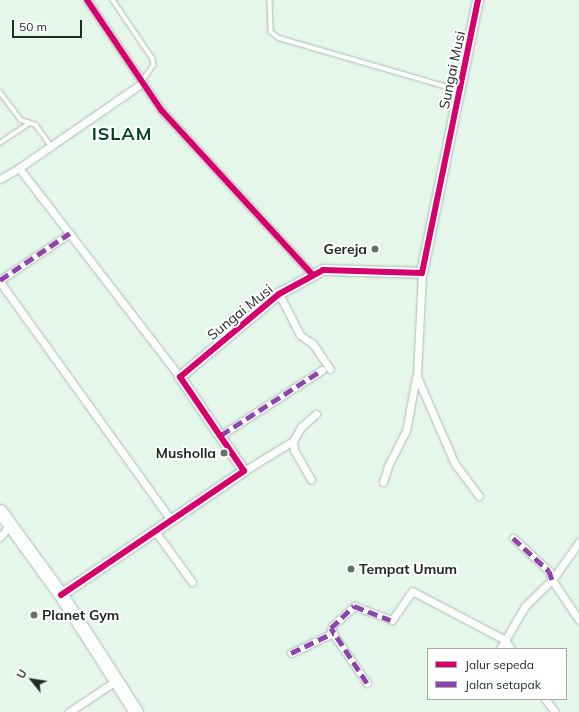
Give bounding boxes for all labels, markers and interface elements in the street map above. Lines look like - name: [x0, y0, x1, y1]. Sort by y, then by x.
- scale bar: [14, 12, 84, 38]
- text: 50 m: [19, 19, 47, 34]
- street label: Sungai Musi: [436, 30, 468, 110]
- district label: ISLAM: [92, 123, 152, 145]
- place label: Gereja: [324, 241, 367, 257]
- marker: Gereja: [370, 244, 380, 254]
- street label: Sungai Musi: [204, 281, 276, 343]
- place label: Musholla: [156, 445, 216, 461]
- marker: Musholla: [219, 448, 229, 458]
- place label: Tempat Umum: [359, 561, 457, 577]
- marker: Tempat Umum: [346, 564, 356, 574]
- place label: Planet Gym: [42, 607, 119, 623]
- marker: Planet Gym: [29, 610, 39, 620]
- legend: [427, 648, 567, 700]
- text: Jalur sepeda: [465, 657, 534, 672]
- north arrow: [12, 660, 52, 700]
- text: U: [14, 667, 30, 681]
- text: Jalan setapak: [465, 677, 541, 692]

